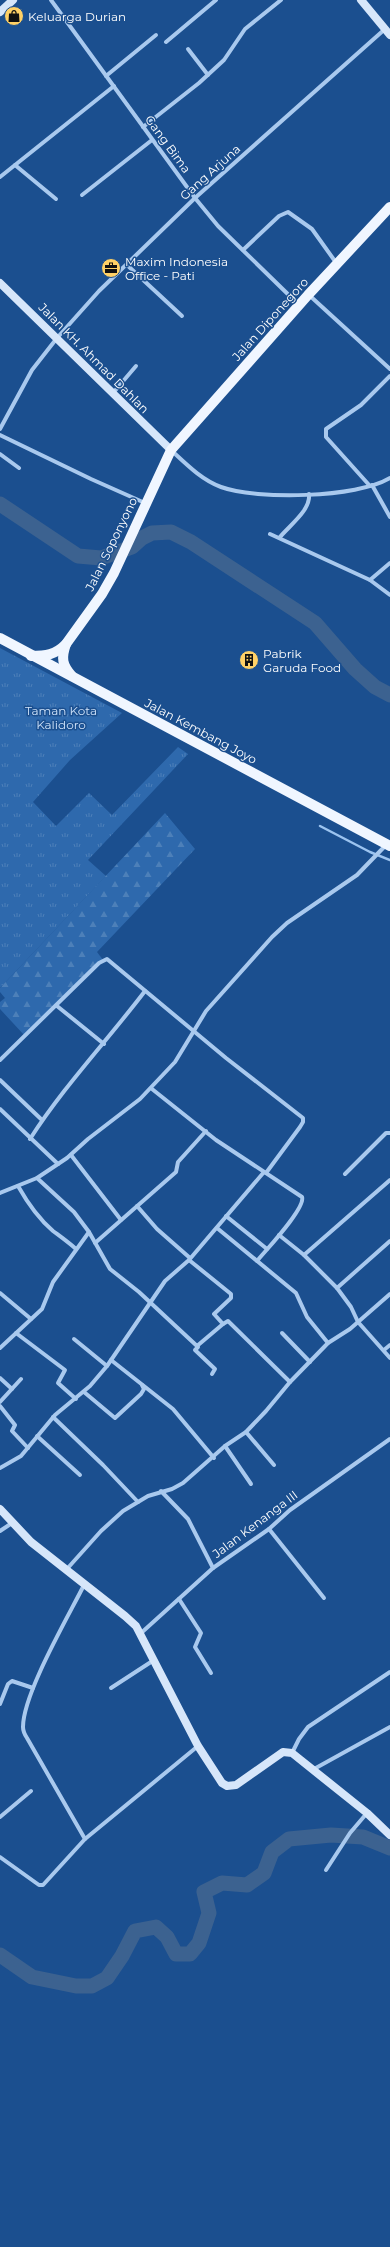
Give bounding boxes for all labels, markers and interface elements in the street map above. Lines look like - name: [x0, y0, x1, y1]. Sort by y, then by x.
- shop icon: Keluarga Durian: [3, 5, 25, 27]
- place label: Keluarga Durian: [28, 9, 126, 24]
- street label: Gang Bima: [142, 112, 194, 176]
- street label: Gang Arjuna: [177, 141, 243, 203]
- place label: Maxim Indonesia Office - Pati: [125, 254, 228, 283]
- office icon: Maxim Indonesia Office - Pati: [100, 257, 122, 279]
- street label: Jalan Diponegoro: [228, 274, 311, 364]
- street label: Jalan KH. Ahmad Dahlan: [35, 299, 152, 416]
- street label: Jalan Soponyono: [81, 495, 140, 594]
- place label: Pabrik Garuda Food: [263, 646, 341, 675]
- building icon: Pabrik Garuda Food: [238, 649, 260, 671]
- street label: Jalan Kembang Joyo: [142, 695, 260, 767]
- park label: Taman Kota Kalidoro: [25, 703, 97, 732]
- street label: Jalan Kenanga III: [209, 1487, 301, 1562]

